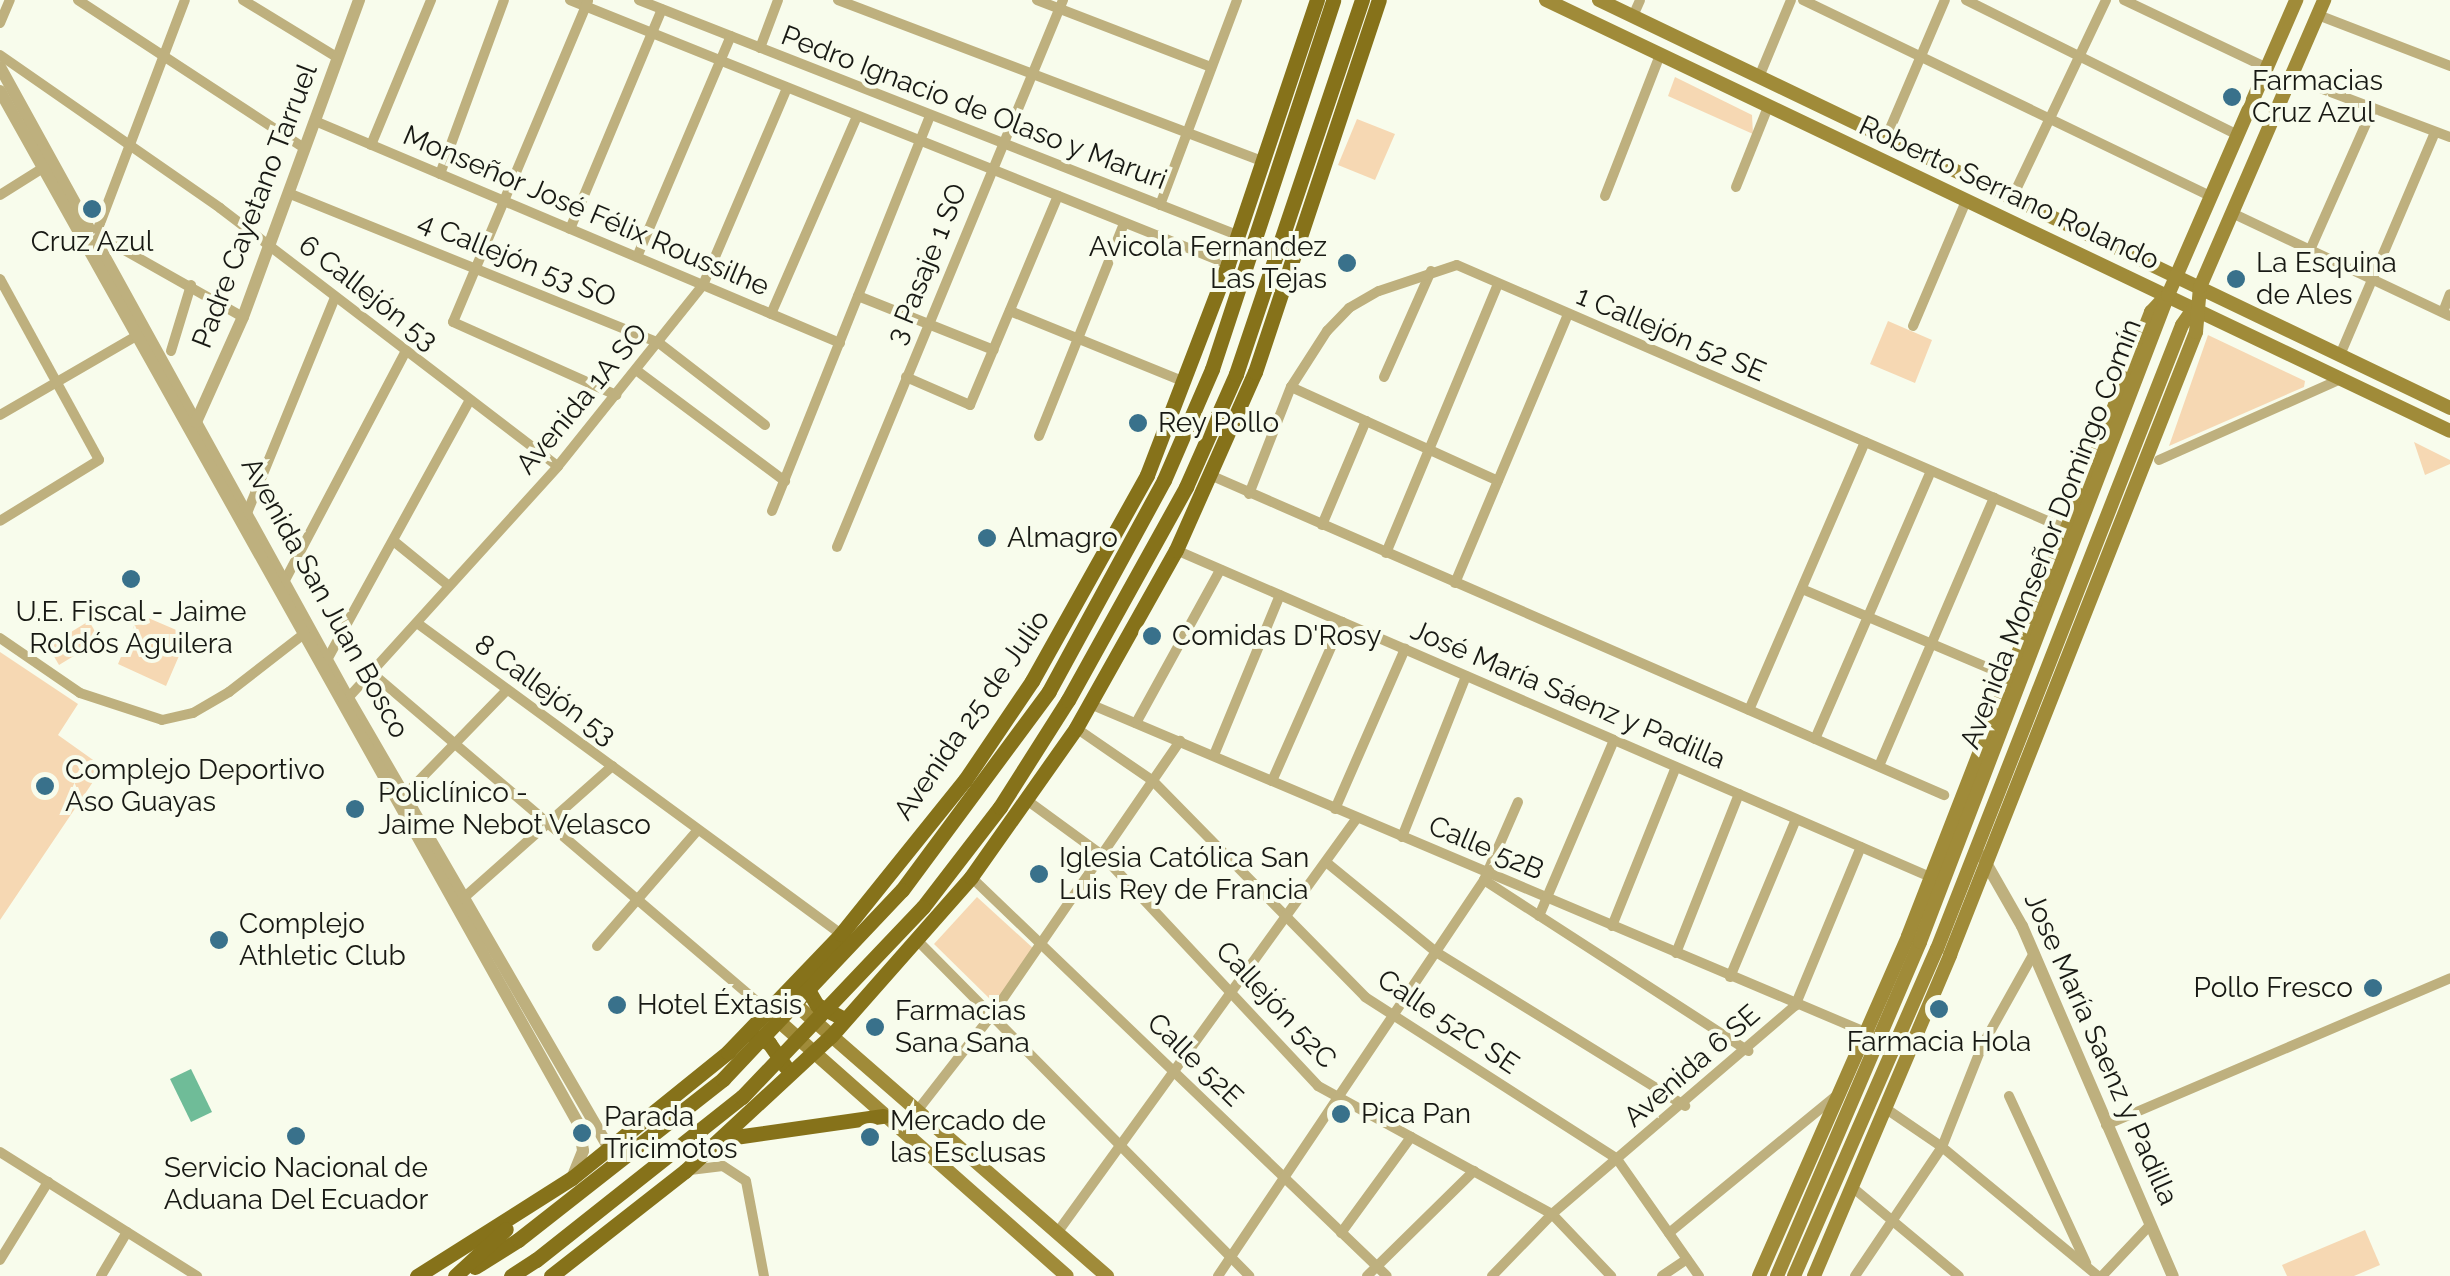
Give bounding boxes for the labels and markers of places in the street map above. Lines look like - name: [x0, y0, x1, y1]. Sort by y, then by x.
- place label: Farmacias Cruz Azul: [2252, 64, 2383, 130]
- marker: Farmacias Cruz Azul: [2221, 86, 2243, 108]
- marker: Cruz Azul: [81, 198, 103, 220]
- place label: Cruz Azul: [30, 225, 154, 259]
- place label: Avicola Fernandez Las Tejas: [1089, 230, 1327, 296]
- place label: La Esquina de Ales: [2256, 246, 2397, 312]
- marker: Avicola Fernandez Las Tejas: [1336, 252, 1358, 274]
- marker: La Esquina de Ales: [2225, 268, 2247, 290]
- place label: Rey Pollo: [1158, 406, 1280, 440]
- marker: Rey Pollo: [1127, 412, 1149, 434]
- place label: Almagro: [1007, 521, 1118, 555]
- marker: Almagro: [976, 527, 998, 549]
- marker: U.E. Fiscal - Jaime Roldós Aguilera: [120, 568, 142, 590]
- place label: U.E. Fiscal - Jaime Roldós Aguilera: [15, 595, 247, 661]
- place label: Comidas D'Rosy: [1172, 619, 1381, 653]
- marker: Comidas D'Rosy: [1141, 625, 1163, 647]
- place label: Complejo Deportivo Aso Guayas: [65, 753, 325, 819]
- marker: Complejo Deportivo Aso Guayas: [34, 775, 56, 797]
- place label: Policlínico - Jaime Nebot Velasco: [378, 776, 652, 842]
- marker: Policlínico - Jaime Nebot Velasco: [342, 796, 368, 822]
- place label: Iglesia Católica San Luis Rey de Francia: [1059, 841, 1309, 907]
- marker: Iglesia Católica San Luis Rey de Francia: [1028, 863, 1050, 885]
- place label: Complejo Athletic Club: [239, 907, 406, 973]
- marker: Complejo Athletic Club: [208, 929, 230, 951]
- place label: Pollo Fresco: [2194, 971, 2353, 1005]
- marker: Pollo Fresco: [2362, 977, 2384, 999]
- place label: Hotel Éxtasis: [637, 988, 803, 1022]
- marker: Hotel Éxtasis: [606, 994, 628, 1016]
- place label: Farmacias Sana Sana: [895, 994, 1030, 1060]
- marker: Farmacia Hola: [1928, 998, 1950, 1020]
- marker: Farmacias Sana Sana: [864, 1016, 886, 1038]
- place label: Farmacia Hola: [1847, 1025, 2031, 1059]
- place label: Pica Pan: [1361, 1097, 1471, 1131]
- place label: Parada Tricimotos: [604, 1100, 737, 1166]
- marker: Pica Pan: [1330, 1103, 1352, 1125]
- place label: Mercado de las Esclusas: [890, 1104, 1046, 1170]
- marker: Parada Tricimotos: [569, 1120, 595, 1146]
- marker: Servicio Nacional de Aduana Del Ecuador: [285, 1125, 307, 1147]
- marker: Mercado de las Esclusas: [859, 1126, 881, 1148]
- place label: Servicio Nacional de Aduana Del Ecuador: [163, 1151, 429, 1217]

